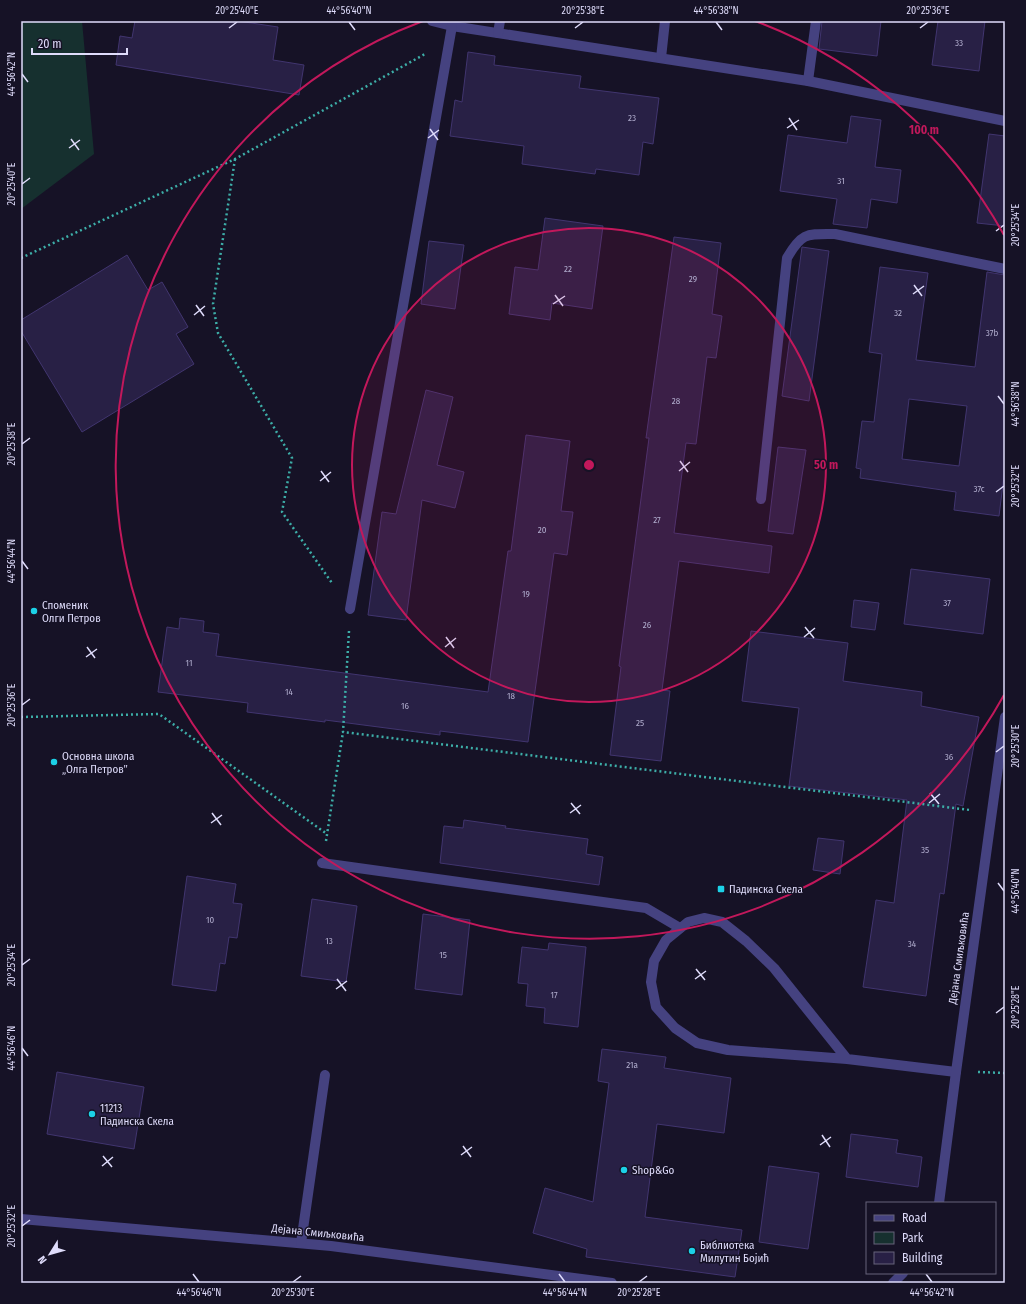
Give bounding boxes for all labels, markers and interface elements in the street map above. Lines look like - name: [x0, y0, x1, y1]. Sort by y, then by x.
- text: 20°25'40"E: [215, 5, 259, 17]
- text: 44°56'40"N: [326, 5, 372, 17]
- text: 20°25'38"E: [562, 5, 605, 17]
- text: 44°56'38"N: [694, 5, 738, 17]
- text: 20°25'36"E: [907, 5, 950, 17]
- scale bar: [32, 30, 127, 56]
- text: 20 m: [38, 37, 62, 51]
- house number: 33: [955, 38, 963, 48]
- text: 44°56'42"N: [6, 52, 18, 96]
- house number: 23: [628, 113, 636, 123]
- text: 100 m: [909, 123, 939, 137]
- text: 20°25'40"E: [6, 162, 18, 206]
- house number: 31: [837, 176, 845, 186]
- text: 20°25'34"E: [1010, 204, 1022, 246]
- house number: 22: [564, 264, 572, 274]
- house number: 29: [689, 274, 697, 284]
- house number: 32: [894, 308, 902, 318]
- house number: 37b: [986, 328, 998, 338]
- text: 44°56'38"N: [1010, 382, 1022, 426]
- house number: 28: [672, 396, 681, 406]
- text: 20°25'38"E: [6, 422, 18, 465]
- centre of rings: [582, 458, 596, 472]
- text: 50 m: [814, 458, 838, 472]
- text: 20°25'32"E: [1010, 465, 1022, 507]
- house number: 37c: [973, 484, 985, 494]
- house number: 27: [653, 515, 661, 525]
- house number: 20: [538, 525, 547, 535]
- text: 44°56'44"N: [6, 539, 18, 583]
- house number: 19: [522, 589, 530, 599]
- house number: 37: [943, 598, 951, 608]
- place label: Споменик Олги Петров: [42, 599, 101, 625]
- marker: Споменик Олги Петров: [29, 606, 39, 616]
- house number: 26: [643, 620, 652, 630]
- house number: 11: [186, 658, 192, 668]
- text: 20°25'36"E: [6, 683, 18, 726]
- house number: 14: [285, 687, 294, 697]
- house number: 18: [507, 691, 516, 701]
- house number: 16: [401, 701, 410, 711]
- house number: 25: [636, 718, 644, 728]
- text: 20°25'30"E: [1010, 724, 1022, 768]
- place label: Основна школа „Олга Петров”: [62, 750, 134, 776]
- house number: 36: [945, 752, 954, 762]
- marker: Основна школа „Олга Петров”: [49, 757, 59, 767]
- house number: 35: [921, 845, 929, 855]
- text: 44°56'40"N: [1010, 868, 1022, 914]
- place label: Падинска Скела: [729, 883, 803, 896]
- marker: Падинска Скела: [716, 884, 726, 894]
- street label: Дејана Смиљковића: [946, 911, 972, 1006]
- house number: 10: [206, 915, 214, 925]
- house number: 13: [325, 936, 333, 946]
- house number: 34: [908, 939, 917, 949]
- text: 20°25'34"E: [6, 944, 18, 986]
- house number: 15: [439, 950, 447, 960]
- text: 20°25'28"E: [1010, 985, 1022, 1028]
- house number: 17: [550, 990, 558, 1000]
- text: 44°56'46"N: [6, 1026, 18, 1070]
- house number: 21a: [626, 1060, 638, 1070]
- place label: 11213 Падинска Скела: [100, 1102, 174, 1128]
- marker: 11213 Падинска Скела: [87, 1109, 97, 1119]
- place label: Shop&Go: [632, 1164, 675, 1177]
- marker: Shop&Go: [619, 1165, 629, 1175]
- legend: [866, 1202, 996, 1274]
- text: 20°25'32"E: [6, 1205, 18, 1247]
- text: Road: [902, 1211, 927, 1225]
- street label: Дејана Смиљковића: [270, 1222, 365, 1244]
- text: Park: [902, 1231, 924, 1245]
- north arrow: [30, 1234, 70, 1274]
- place label: Библиотека Милутин Бојић: [700, 1239, 769, 1265]
- marker: Библиотека Милутин Бојић: [687, 1246, 697, 1256]
- text: Building: [902, 1251, 943, 1265]
- text: N: [35, 1253, 50, 1266]
- text: 44°56'46"N: [177, 1287, 221, 1299]
- text: 20°25'30"E: [271, 1287, 315, 1299]
- text: 44°56'44"N: [543, 1287, 587, 1299]
- text: 20°25'28"E: [618, 1287, 661, 1299]
- text: 44°56'42"N: [910, 1287, 954, 1299]

